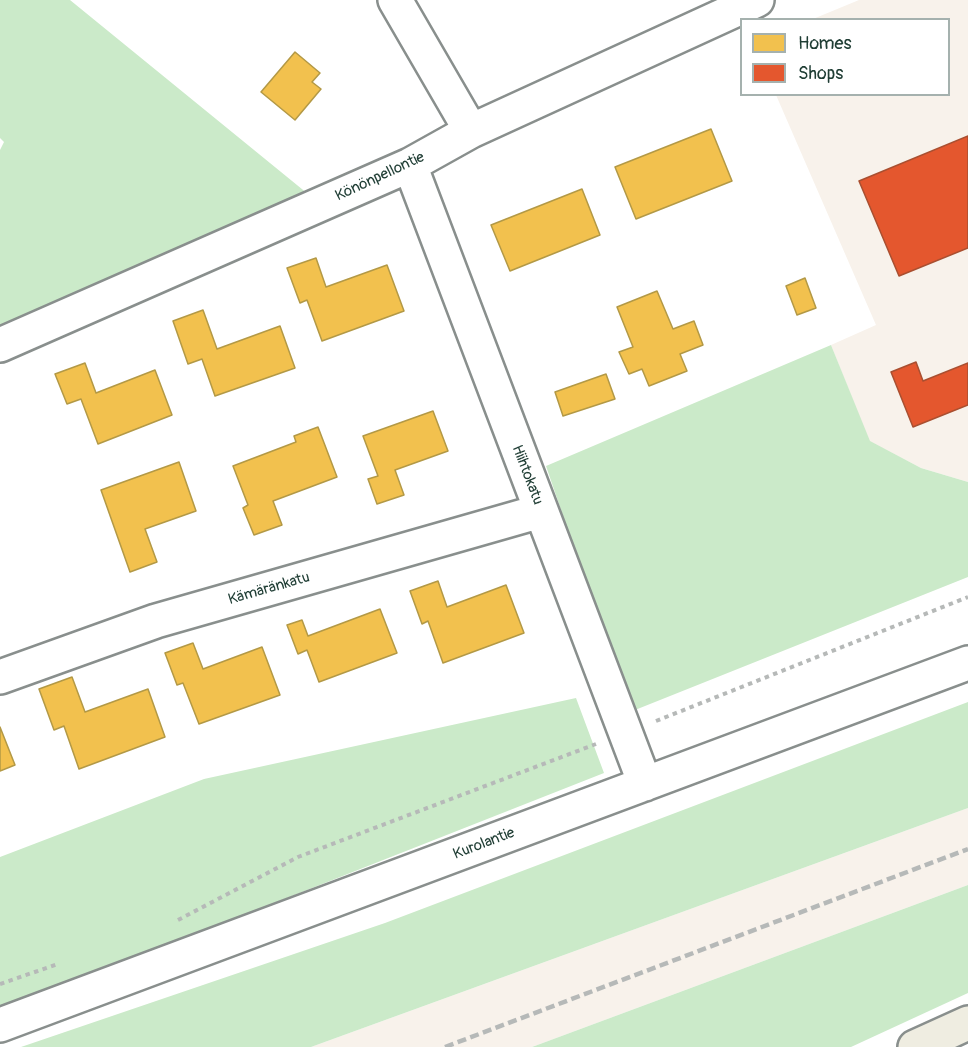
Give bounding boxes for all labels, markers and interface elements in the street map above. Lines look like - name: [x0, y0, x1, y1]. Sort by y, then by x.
- legend: [740, 18, 950, 96]
- text: Homes: [798, 32, 851, 55]
- text: Shops: [798, 62, 843, 85]
- street label: Könönpellontie: [333, 148, 427, 206]
- street label: Hiihtokatu: [507, 443, 547, 507]
- street label: Kämäränkatu: [226, 569, 312, 609]
- street label: Kurolantie: [451, 824, 517, 864]

